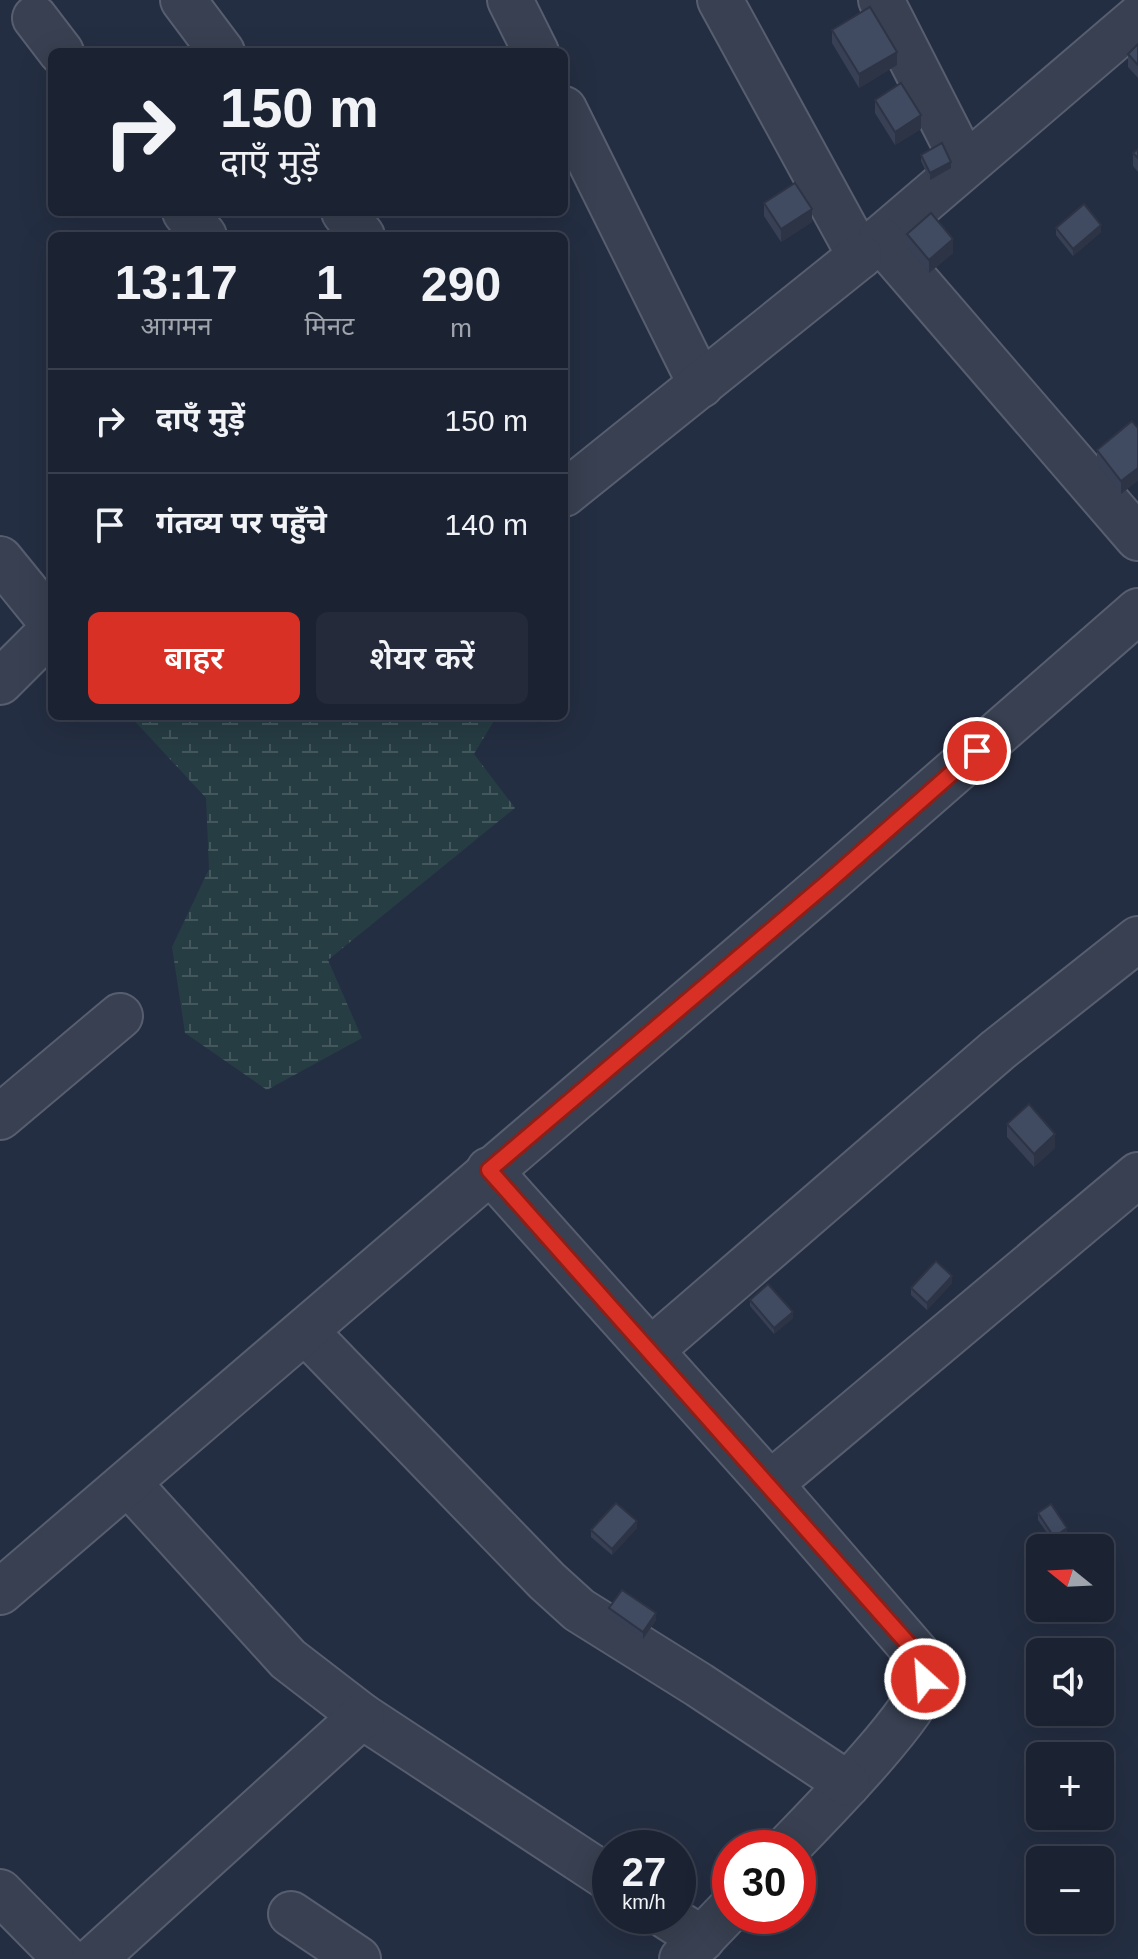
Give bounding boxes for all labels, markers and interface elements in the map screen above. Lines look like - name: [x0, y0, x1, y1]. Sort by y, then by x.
- text: 150 m: [220, 76, 379, 139]
- icon: right: [88, 80, 192, 184]
- text: दाएँ मुड़ें: [220, 142, 319, 183]
- text: 13:17: [115, 256, 238, 309]
- text: 1: [316, 256, 343, 309]
- text: 290: [421, 258, 501, 311]
- text: आगमन: [141, 311, 212, 341]
- text: मिनट: [304, 311, 354, 341]
- text: m: [450, 313, 472, 343]
- icon: right: [88, 399, 132, 443]
- text: दाएँ मुड़ें: [156, 402, 245, 435]
- text: 150 m: [445, 404, 528, 437]
- icon: arrive: [88, 503, 132, 547]
- text: गंतव्य पर पहुँचे: [156, 506, 327, 539]
- text: 140 m: [445, 508, 528, 541]
- button: बाहर: [88, 612, 300, 704]
- button: शेयर करें: [316, 612, 528, 704]
- pin: [943, 717, 1011, 785]
- icon: arrive: [955, 729, 999, 773]
- north arrow: [1026, 1534, 1114, 1622]
- map controls: [1026, 1534, 1114, 1934]
- position arrow: [883, 1637, 967, 1721]
- button: sound: [1026, 1638, 1114, 1726]
- button: +: [1026, 1742, 1114, 1830]
- speed limit sign: 30: [712, 1830, 816, 1934]
- button: −: [1026, 1846, 1114, 1934]
- text: 27: [622, 1850, 666, 1894]
- text: km/h: [622, 1891, 666, 1913]

